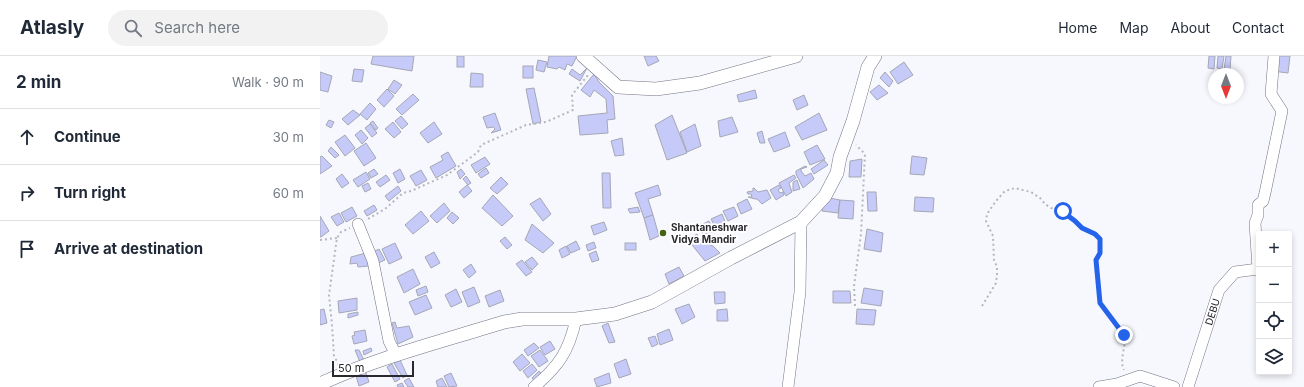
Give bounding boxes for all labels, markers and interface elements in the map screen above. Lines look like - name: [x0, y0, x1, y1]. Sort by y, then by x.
- search box: [108, 10, 388, 46]
- text: Atlasly: [20, 16, 84, 39]
- icon: search: [122, 17, 144, 39]
- text: Search here: [154, 18, 240, 37]
- text: Home: [1058, 19, 1097, 36]
- text: Map: [1119, 19, 1149, 36]
- text: About: [1171, 19, 1210, 36]
- text: Contact: [1232, 19, 1284, 36]
- north arrow: [1208, 68, 1244, 104]
- text: 2 min: [16, 72, 61, 92]
- text: Walk · 90 m: [232, 74, 304, 90]
- icon: ahead: [16, 126, 38, 148]
- text: Continue: [54, 127, 121, 146]
- text: 30 m: [273, 129, 304, 145]
- icon: right: [16, 182, 38, 204]
- text: Turn right: [54, 183, 126, 202]
- text: 60 m: [273, 185, 304, 201]
- route start: [1054, 202, 1072, 220]
- place label: Shantaneshwar Vidya Mandir: [671, 221, 748, 246]
- marker: Shantaneshwar Vidya Mandir: [658, 228, 668, 238]
- map controls: [1256, 231, 1292, 375]
- button: +: [1256, 231, 1292, 267]
- icon: arrive: [16, 238, 38, 260]
- text: Arrive at destination: [54, 239, 203, 258]
- button: −: [1256, 267, 1292, 303]
- street label: DEBU: [1202, 297, 1222, 327]
- button: locate: [1256, 303, 1292, 339]
- route end: [1115, 326, 1133, 344]
- button: layers: [1256, 339, 1292, 375]
- scale bar: [332, 359, 414, 378]
- text: 50 m: [338, 361, 364, 375]

